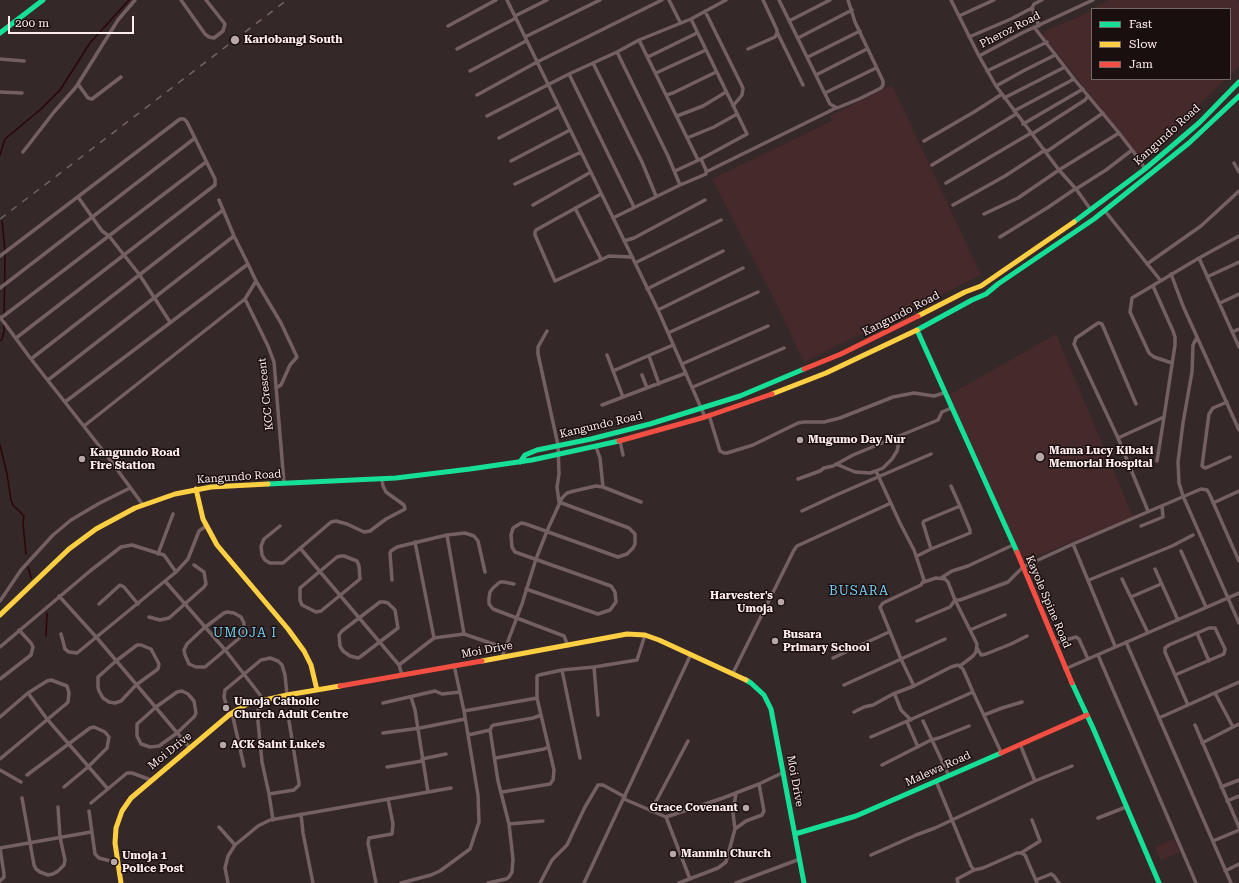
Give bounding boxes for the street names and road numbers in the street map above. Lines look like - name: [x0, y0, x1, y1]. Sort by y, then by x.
- street label: Pheroz Road: [977, 9, 1043, 51]
- street label: Kangundo Road: [1131, 102, 1203, 168]
- street label: Kangundo Road: [860, 289, 942, 339]
- street label: KCC Crescent: [256, 357, 276, 431]
- street label: Kangundo Road: [558, 409, 644, 441]
- street label: Kangundo Road: [196, 467, 282, 487]
- street label: Kayole Spine Road: [1023, 554, 1073, 650]
- street label: Moi Drive: [460, 639, 514, 661]
- street label: Moi Drive: [146, 729, 194, 773]
- street label: Malewa Road: [903, 749, 973, 789]
- street label: Moi Drive: [784, 754, 806, 808]

